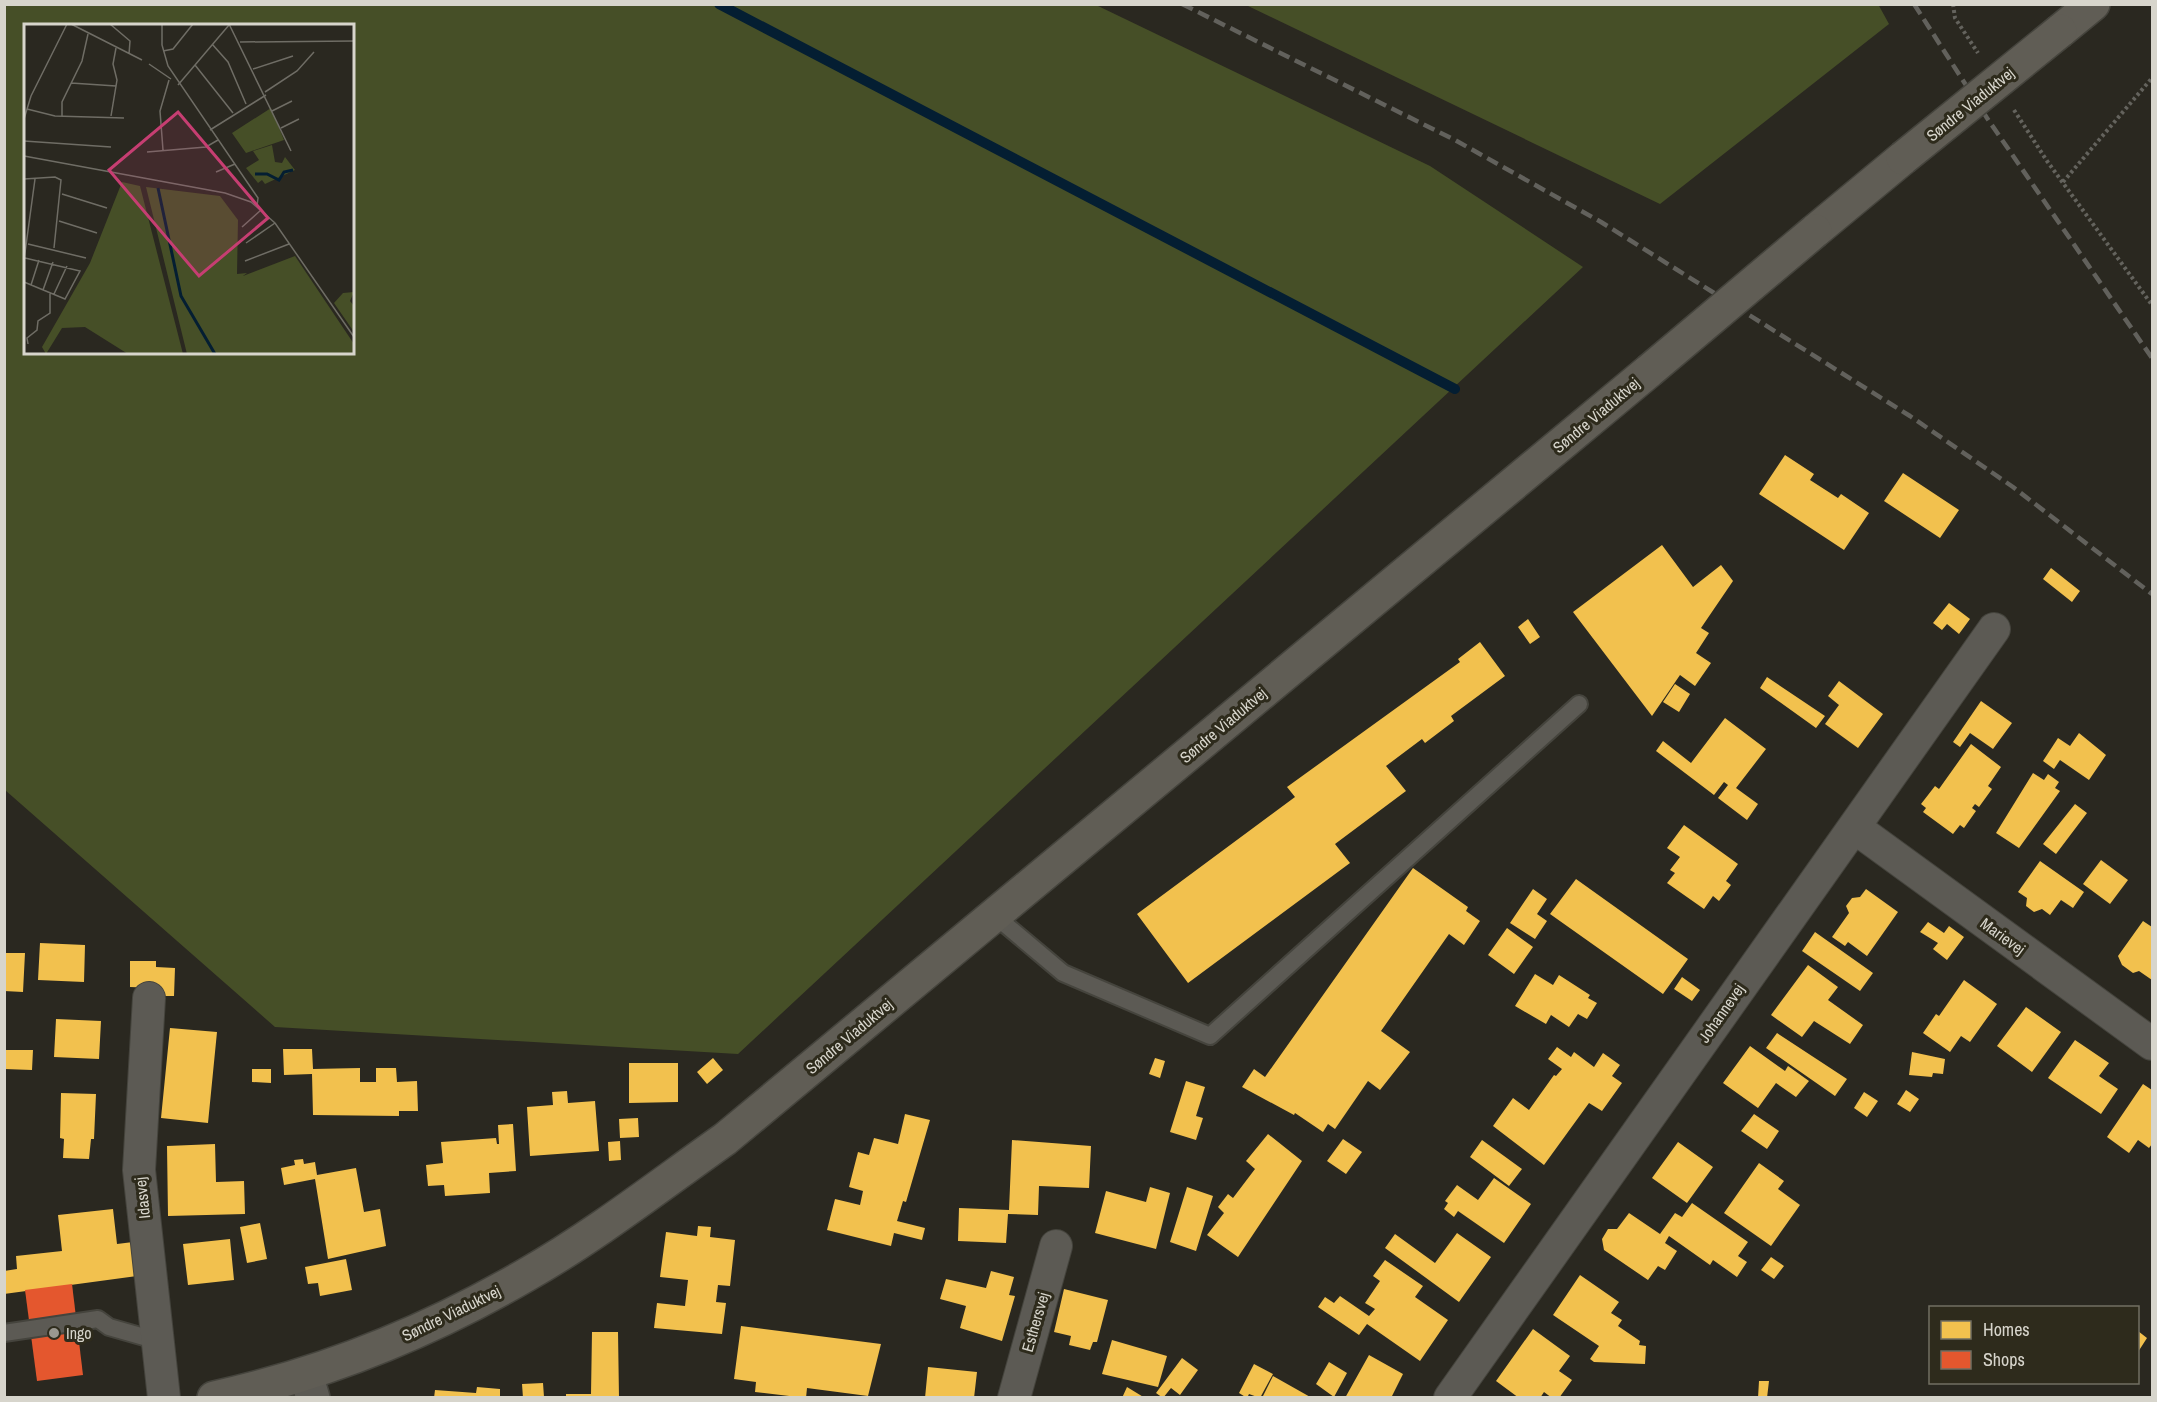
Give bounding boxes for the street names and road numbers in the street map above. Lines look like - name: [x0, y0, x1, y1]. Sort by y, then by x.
- street label: Søndre Viaduktvej: [1922, 62, 2019, 146]
- street label: Søndre Viaduktvej: [1548, 372, 1644, 458]
- street label: Søndre Viaduktvej: [1175, 682, 1271, 768]
- street label: Marievej: [1976, 912, 2030, 960]
- street label: Johannevej: [1693, 979, 1749, 1047]
- street label: Søndre Viaduktvej: [801, 993, 897, 1079]
- street label: Idasvej: [129, 1176, 155, 1220]
- street label: Søndre Viaduktvej: [398, 1280, 504, 1346]
- street label: Esthersvej: [1016, 1289, 1054, 1354]

